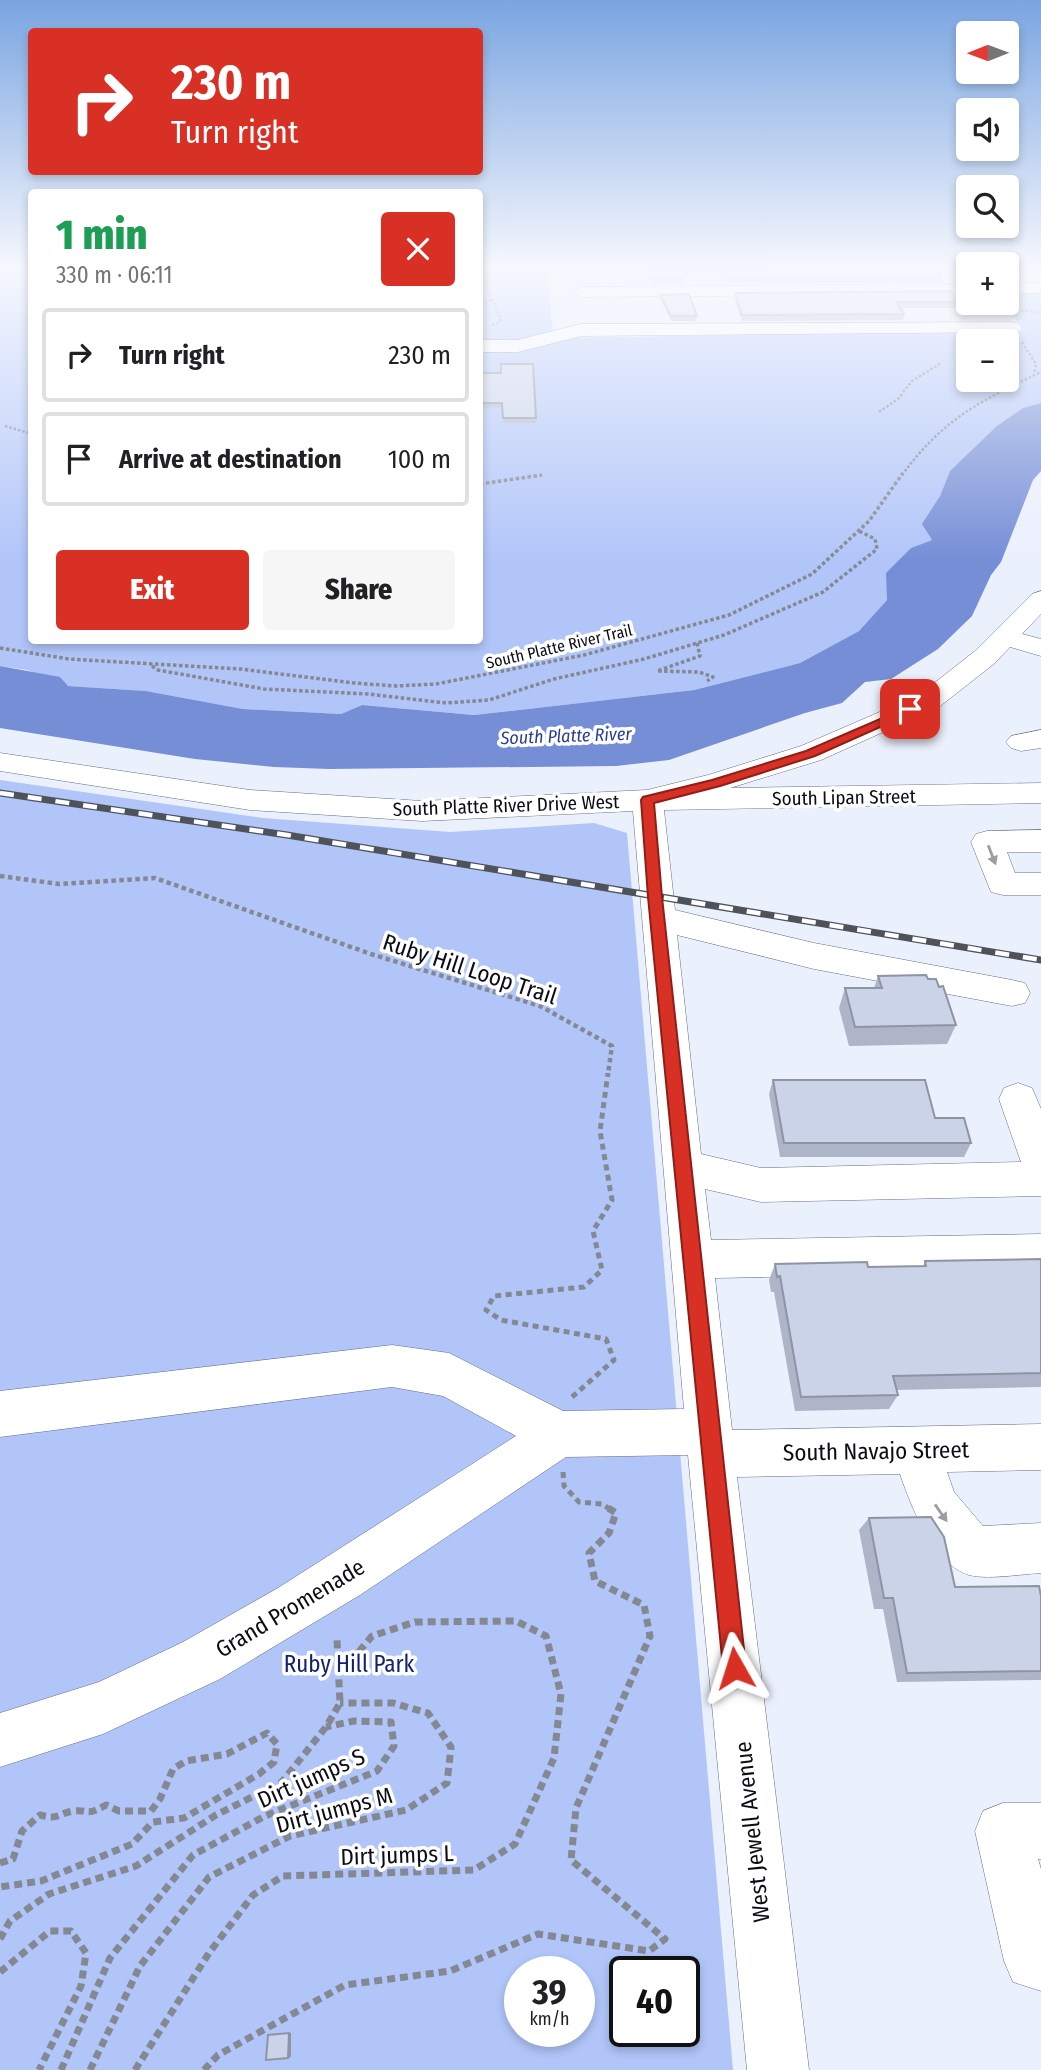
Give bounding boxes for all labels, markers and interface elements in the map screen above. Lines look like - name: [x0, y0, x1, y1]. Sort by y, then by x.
- north arrow: [956, 21, 1018, 84]
- map controls: [956, 21, 1019, 392]
- text: 230 m: [171, 53, 291, 112]
- icon: right: [56, 56, 147, 147]
- button: sound: [956, 98, 1019, 161]
- text: Turn right: [171, 113, 298, 151]
- button: search: [956, 175, 1019, 238]
- text: 1 min: [56, 210, 147, 260]
- button: close: [381, 212, 455, 286]
- button: +: [956, 252, 1019, 315]
- text: 330 m · 06:11: [56, 261, 172, 289]
- button: −: [956, 329, 1019, 392]
- icon: right: [60, 336, 98, 374]
- text: Turn right: [119, 340, 225, 371]
- text: 230 m: [388, 340, 451, 371]
- icon: arrive: [60, 440, 98, 478]
- text: Arrive at destination: [119, 444, 342, 475]
- text: 100 m: [388, 444, 451, 475]
- button: Exit: [56, 550, 249, 630]
- button: Share: [263, 550, 455, 630]
- street label: South Platte River Trail: [484, 620, 634, 673]
- pin: [880, 679, 940, 739]
- icon: arrive: [891, 690, 929, 728]
- water label: South Platte River: [499, 723, 633, 749]
- street label: South Lipan Street: [772, 785, 917, 810]
- street label: South Platte River Drive West: [392, 790, 620, 821]
- one-way arrow: [986, 845, 997, 866]
- street label: Ruby Hill Loop Trail: [379, 928, 561, 1010]
- street label: South Navajo Street: [783, 1435, 970, 1467]
- one-way arrow: [934, 1503, 948, 1522]
- street label: Grand Promenade: [210, 1553, 370, 1663]
- position arrow: [698, 1631, 772, 1705]
- park label: Ruby Hill Park: [284, 1650, 415, 1678]
- street label: West Jewell Avenue: [729, 1740, 775, 1924]
- street label: Dirt jumps S: [253, 1742, 369, 1814]
- street label: Dirt jumps M: [273, 1781, 395, 1839]
- street label: Dirt jumps L: [340, 1839, 454, 1871]
- speed limit sign: 40: [609, 1956, 700, 2047]
- text: 39: [532, 1971, 567, 2013]
- text: km/h: [529, 2008, 570, 2030]

